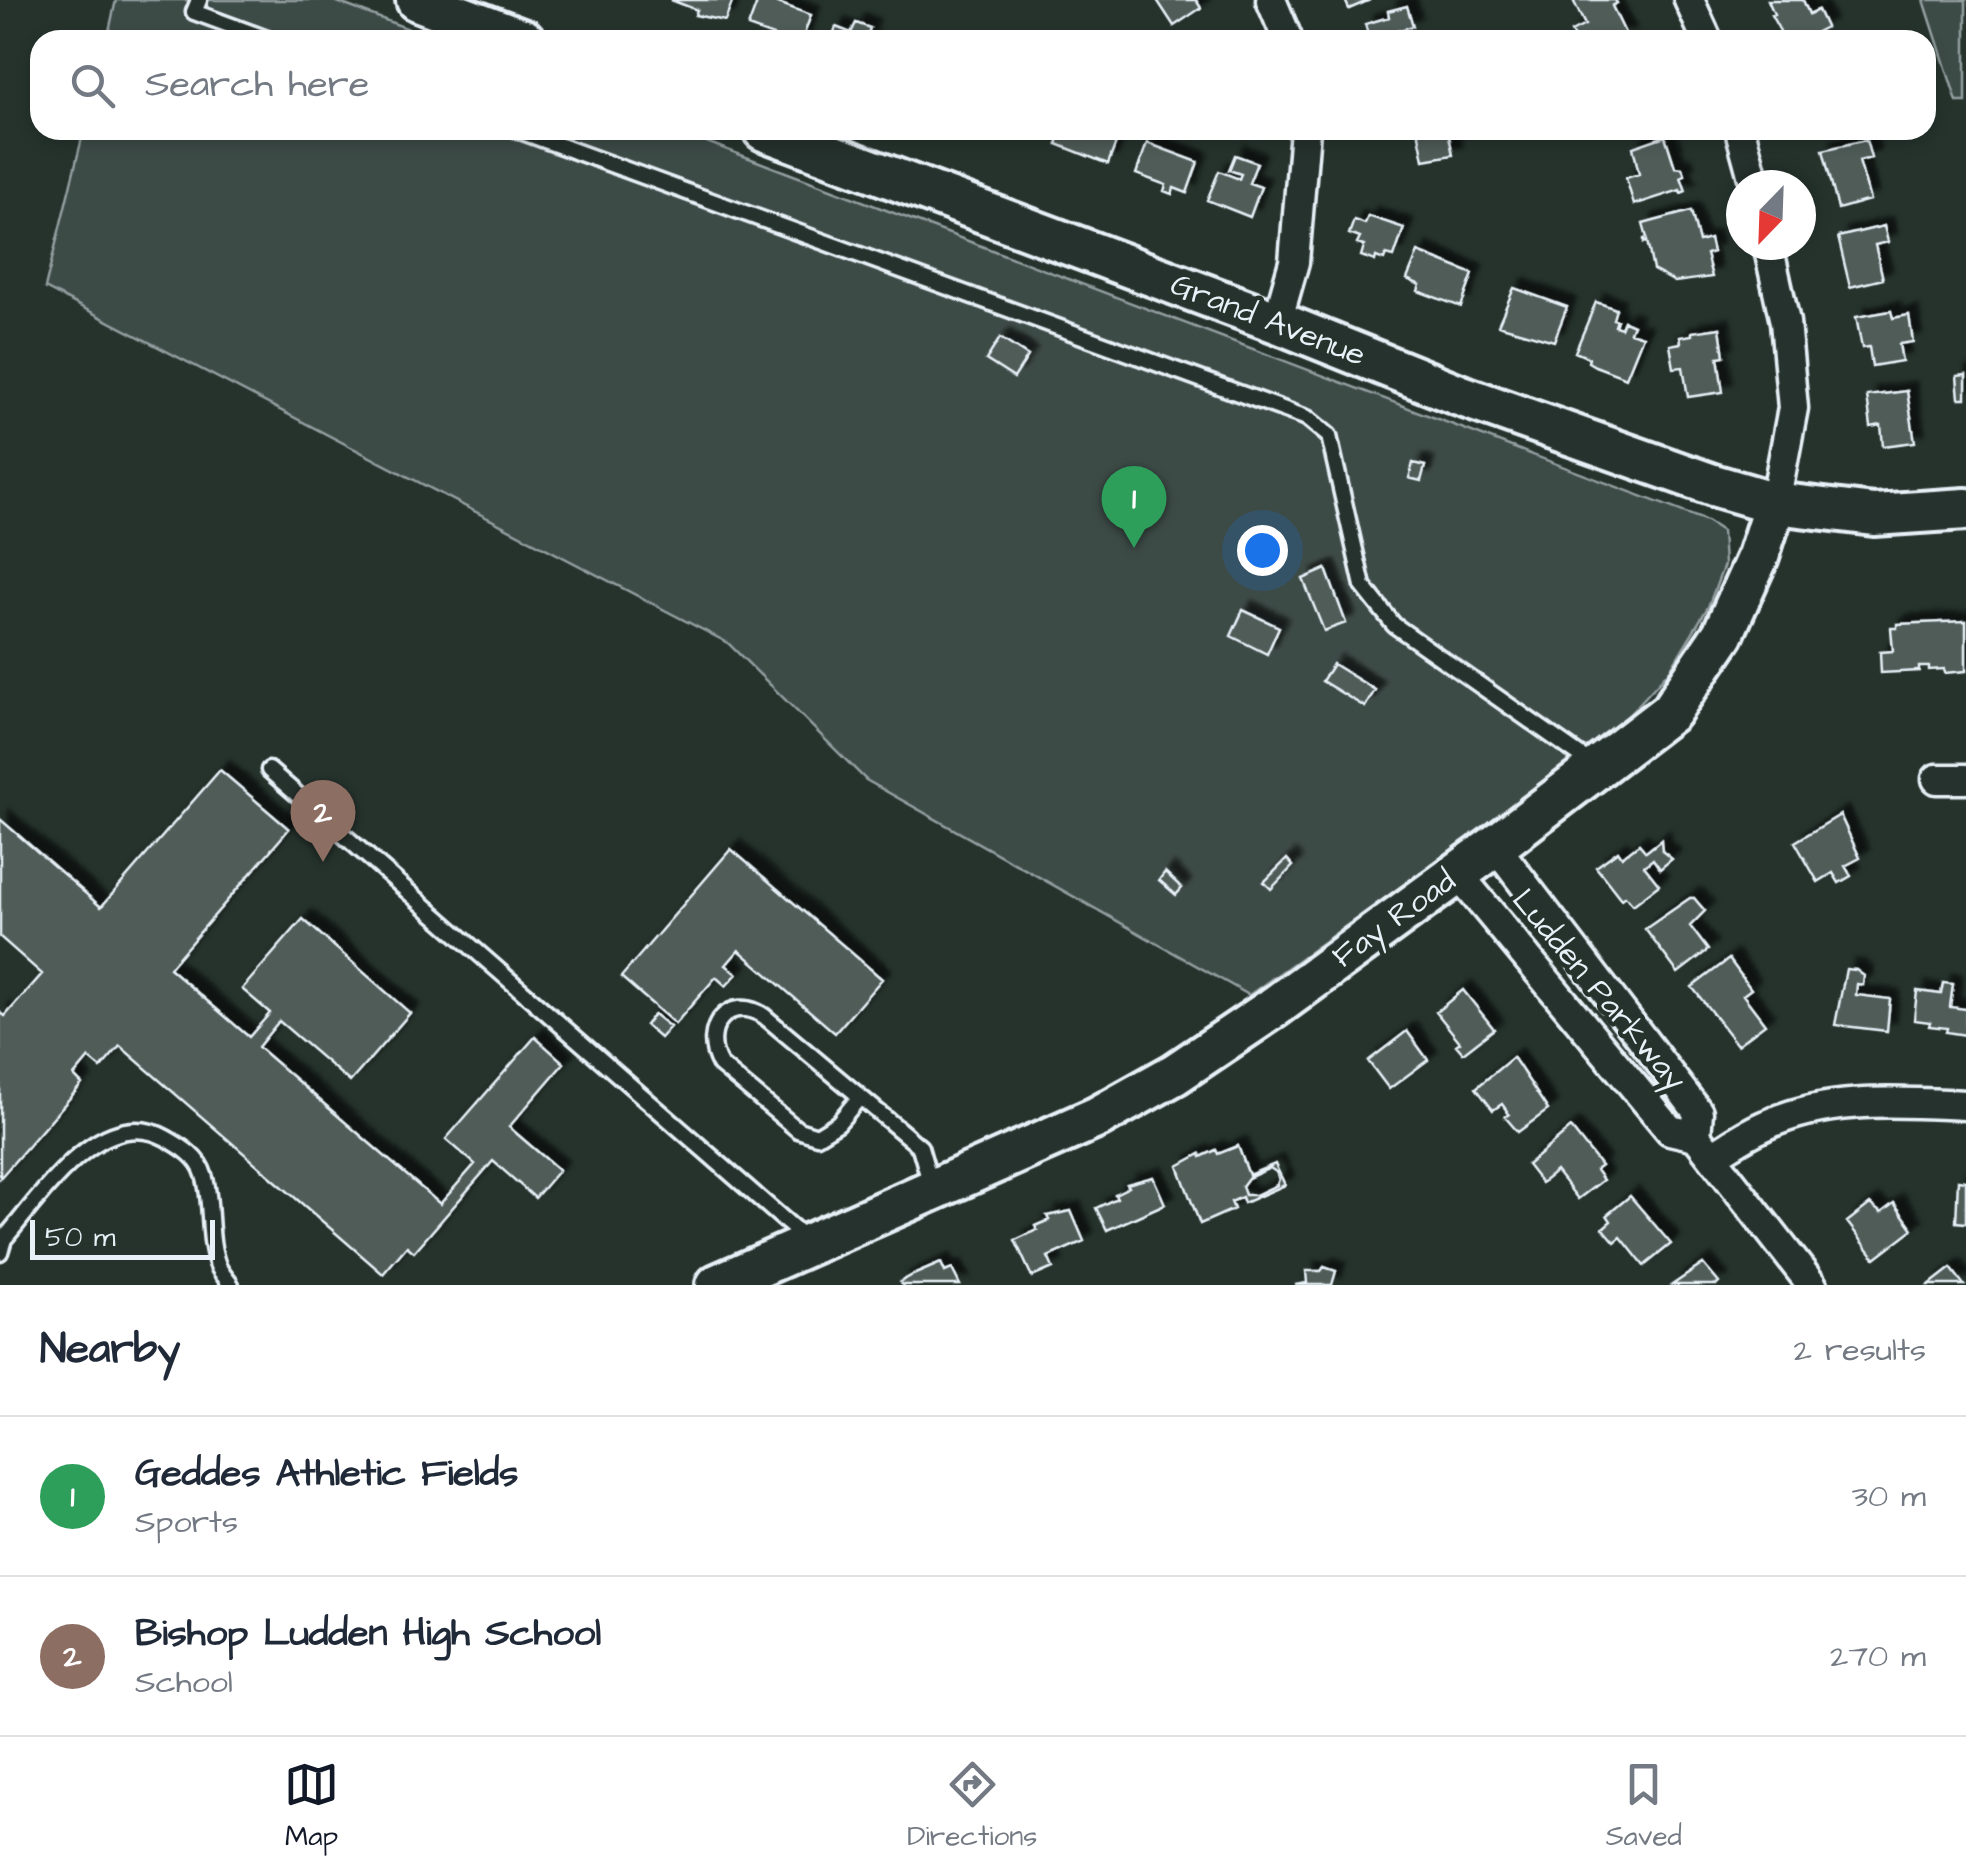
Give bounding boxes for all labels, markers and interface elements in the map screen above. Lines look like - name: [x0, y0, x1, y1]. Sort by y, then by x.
- search box: [30, 30, 1936, 140]
- icon: search: [65, 58, 120, 113]
- text: Search here: [145, 59, 369, 111]
- north arrow: [1726, 170, 1816, 260]
- street label: Grand Avenue: [1164, 262, 1372, 378]
- pin: 1: [1102, 466, 1166, 548]
- your location: [1237, 525, 1288, 576]
- pin: 2: [290, 780, 356, 862]
- street label: Fay Road: [1323, 859, 1465, 979]
- street label: Ludden Parkway: [1501, 879, 1697, 1101]
- scale bar: [30, 1215, 215, 1260]
- text: 50 m: [45, 1218, 116, 1257]
- text: Nearby: [40, 1321, 180, 1379]
- text: 2 results: [1794, 1328, 1926, 1373]
- text: Geddes Athletic Fields: [135, 1448, 518, 1500]
- text: 1: [70, 1474, 75, 1519]
- text: 30 m: [1852, 1474, 1926, 1519]
- text: Sports: [135, 1500, 238, 1545]
- text: Bishop Ludden High School: [135, 1608, 601, 1660]
- text: 2: [63, 1634, 82, 1679]
- text: 270 m: [1830, 1634, 1926, 1679]
- text: School: [135, 1660, 233, 1705]
- tab: Map: [284, 1757, 339, 1856]
- tab: Directions: [907, 1757, 1037, 1856]
- tab: Saved: [1606, 1757, 1682, 1856]

